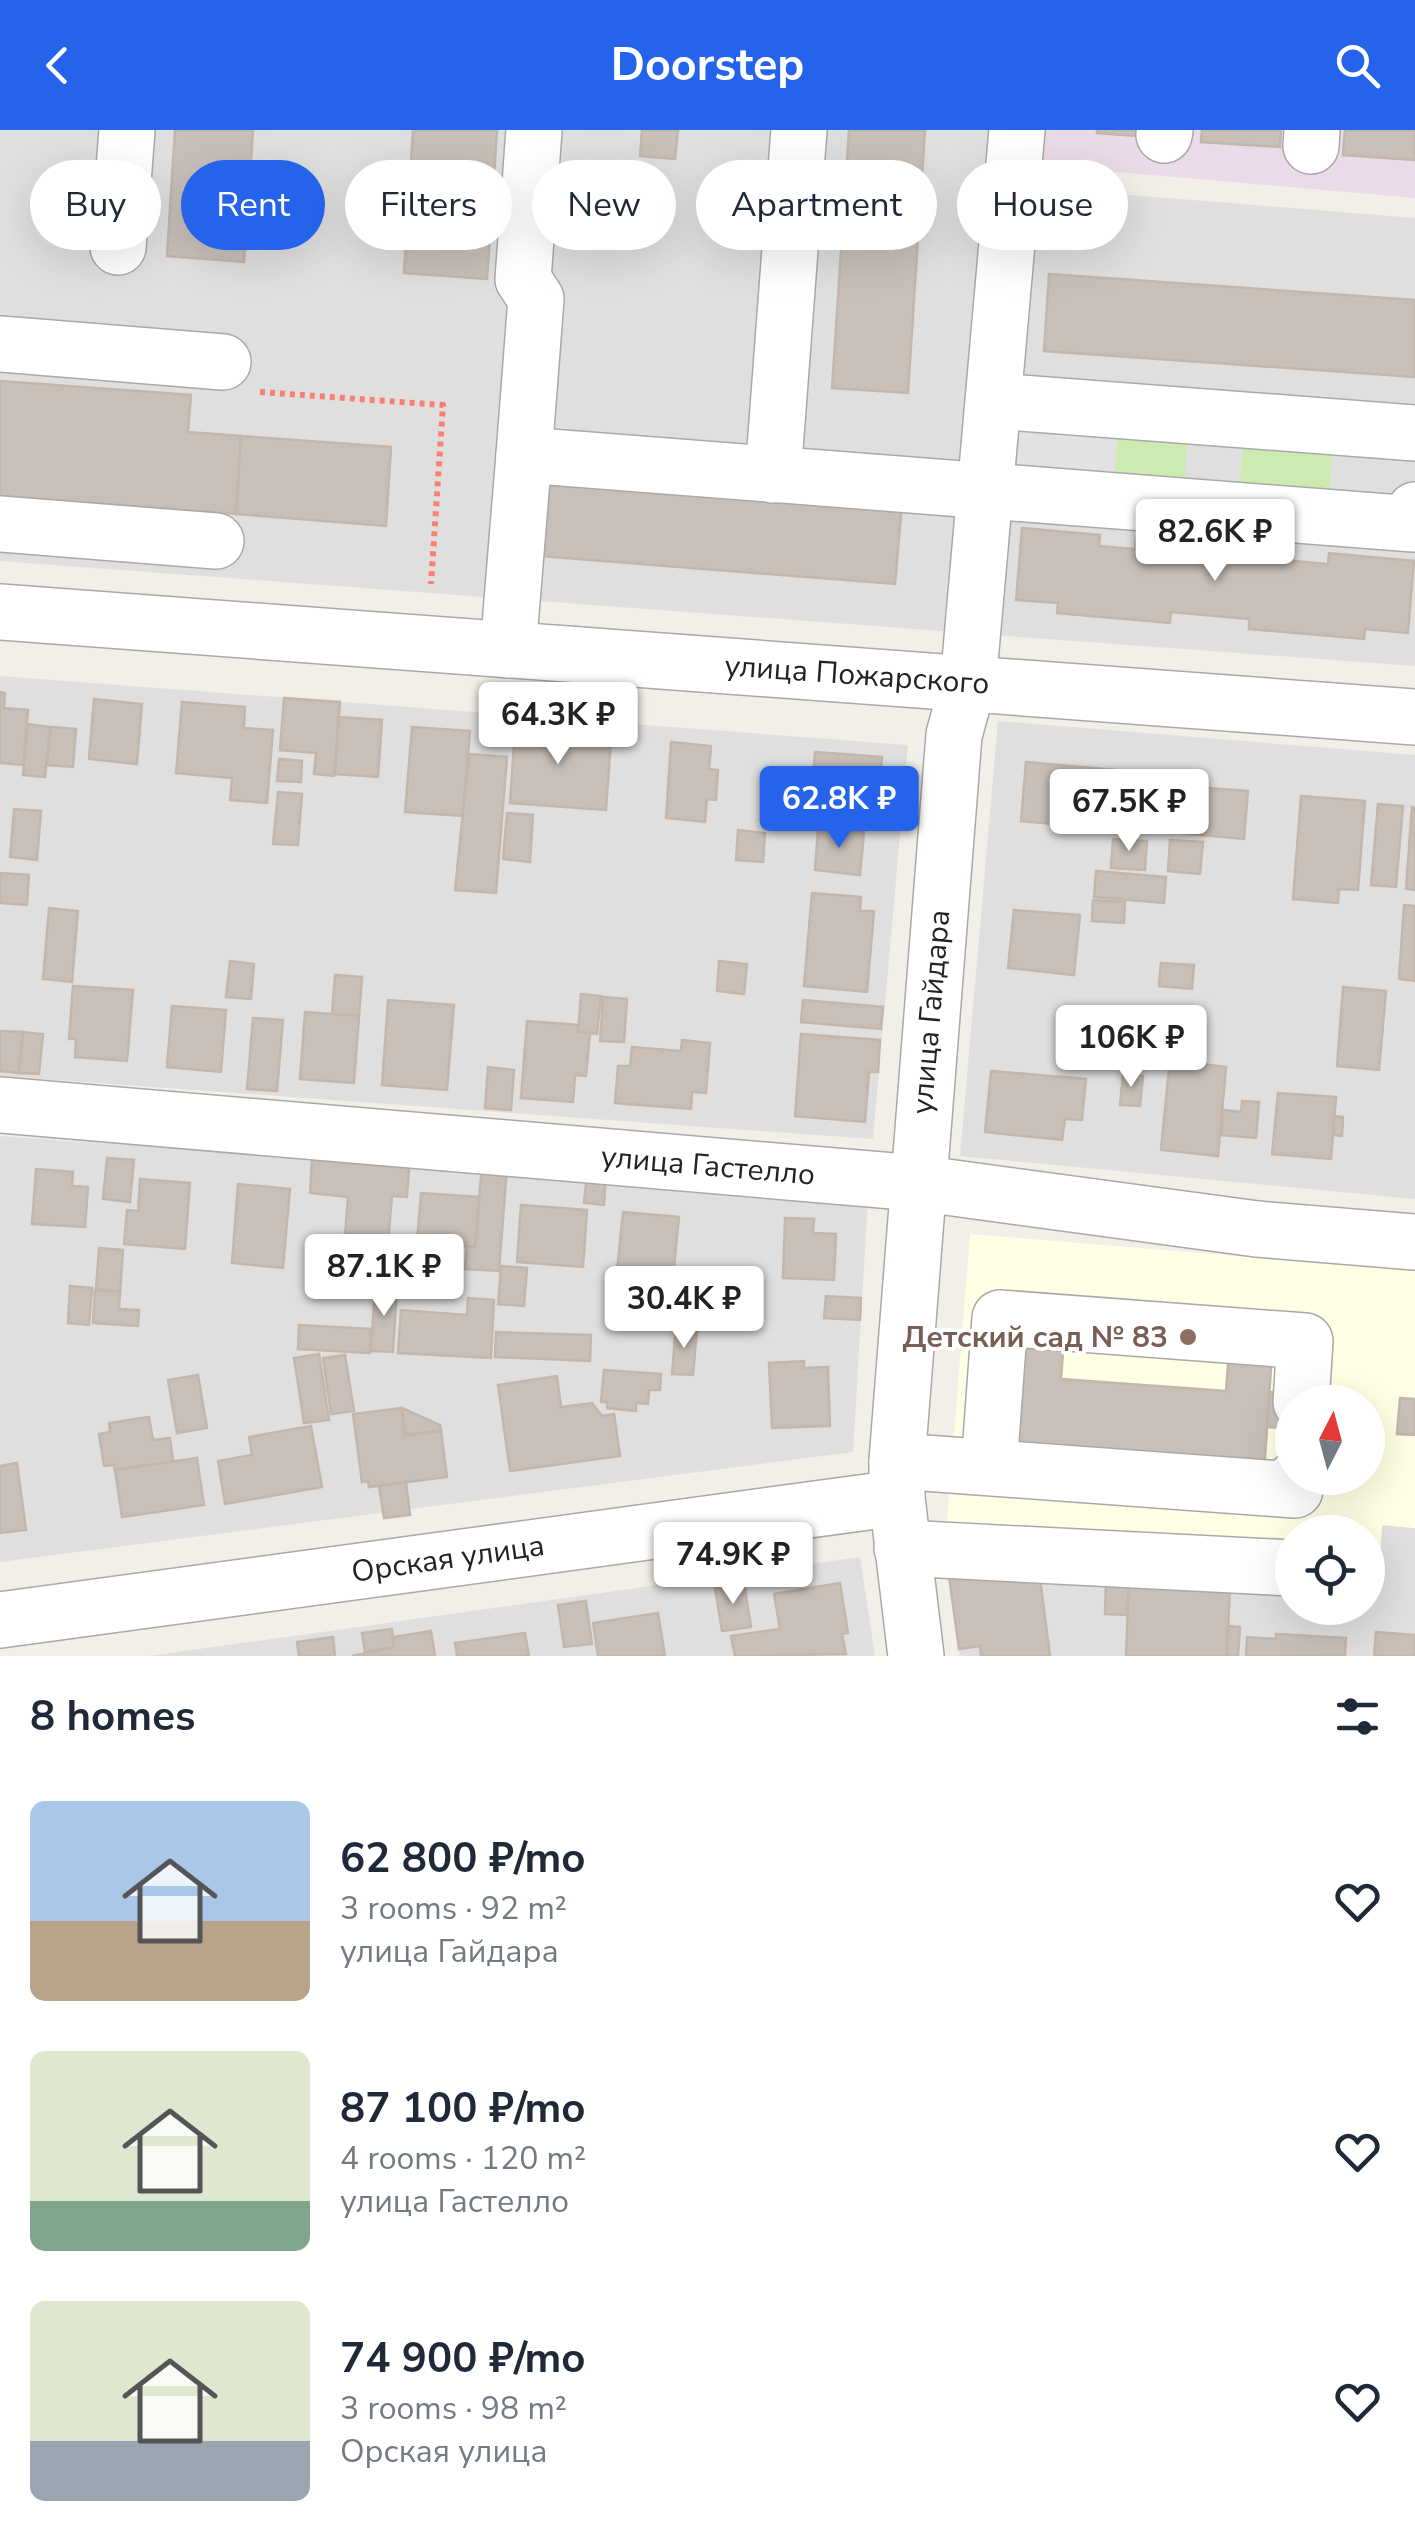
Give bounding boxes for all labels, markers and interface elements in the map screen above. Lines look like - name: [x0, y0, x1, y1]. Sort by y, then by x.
- text: Doorstep: [611, 35, 804, 96]
- icon: back: [30, 38, 85, 93]
- icon: search: [1330, 38, 1385, 93]
- chip: Buy: [30, 160, 161, 250]
- chip: Rent: [181, 160, 325, 250]
- chip: Filters: [345, 160, 512, 250]
- chip: New: [532, 160, 676, 250]
- chip: Apartment: [696, 160, 937, 250]
- chip: House: [957, 160, 1128, 250]
- pin: 82.6K ₽: [1123, 499, 1307, 584]
- text: 82.6K ₽: [1158, 510, 1272, 553]
- street label: улица Пожарского: [723, 645, 991, 705]
- pin: 64.3K ₽: [466, 682, 650, 767]
- text: 64.3K ₽: [501, 693, 615, 736]
- pin: 62.8K ₽: [747, 766, 931, 851]
- pin: 67.5K ₽: [1037, 769, 1221, 854]
- text: 62.8K ₽: [782, 777, 896, 820]
- text: 67.5K ₽: [1072, 780, 1186, 823]
- street label: улица Гайдара: [902, 908, 960, 1116]
- pin: 106K ₽: [1050, 1005, 1212, 1090]
- text: 106K ₽: [1078, 1016, 1184, 1059]
- street label: улица Гастелло: [599, 1136, 817, 1196]
- pin: 87.1K ₽: [292, 1234, 476, 1319]
- text: 87.1K ₽: [327, 1245, 441, 1288]
- pin: 30.4K ₽: [592, 1266, 776, 1351]
- text: 30.4K ₽: [627, 1277, 741, 1320]
- place label: Детский сад № 83: [902, 1317, 1168, 1358]
- marker: Детский сад № 83: [1177, 1326, 1199, 1348]
- north arrow: [1275, 1385, 1385, 1495]
- map controls: [1275, 1385, 1385, 1625]
- button: locate: [1275, 1515, 1385, 1625]
- pin: 74.9K ₽: [641, 1522, 825, 1607]
- street label: Орская улица: [349, 1525, 547, 1593]
- text: 74.9K ₽: [676, 1533, 790, 1576]
- text: 8 homes: [30, 1688, 195, 1745]
- icon: filters: [1330, 1689, 1385, 1744]
- text: 62 800 ₽/mo: [340, 1830, 586, 1887]
- icon: home: [110, 1841, 230, 1961]
- icon: heart: [1330, 1874, 1385, 1929]
- text: 3 rooms · 92 m²: [340, 1887, 567, 1930]
- text: улица Гайдара: [340, 1930, 559, 1973]
- text: 87 100 ₽/mo: [340, 2080, 586, 2137]
- icon: home: [110, 2091, 230, 2211]
- icon: heart: [1330, 2124, 1385, 2179]
- text: 4 rooms · 120 m²: [340, 2137, 586, 2180]
- text: улица Гастелло: [340, 2180, 569, 2223]
- text: 74 900 ₽/mo: [340, 2330, 586, 2387]
- icon: home: [110, 2341, 230, 2461]
- icon: heart: [1330, 2374, 1385, 2429]
- text: 3 rooms · 98 m²: [340, 2387, 567, 2430]
- text: Орская улица: [340, 2430, 547, 2473]

